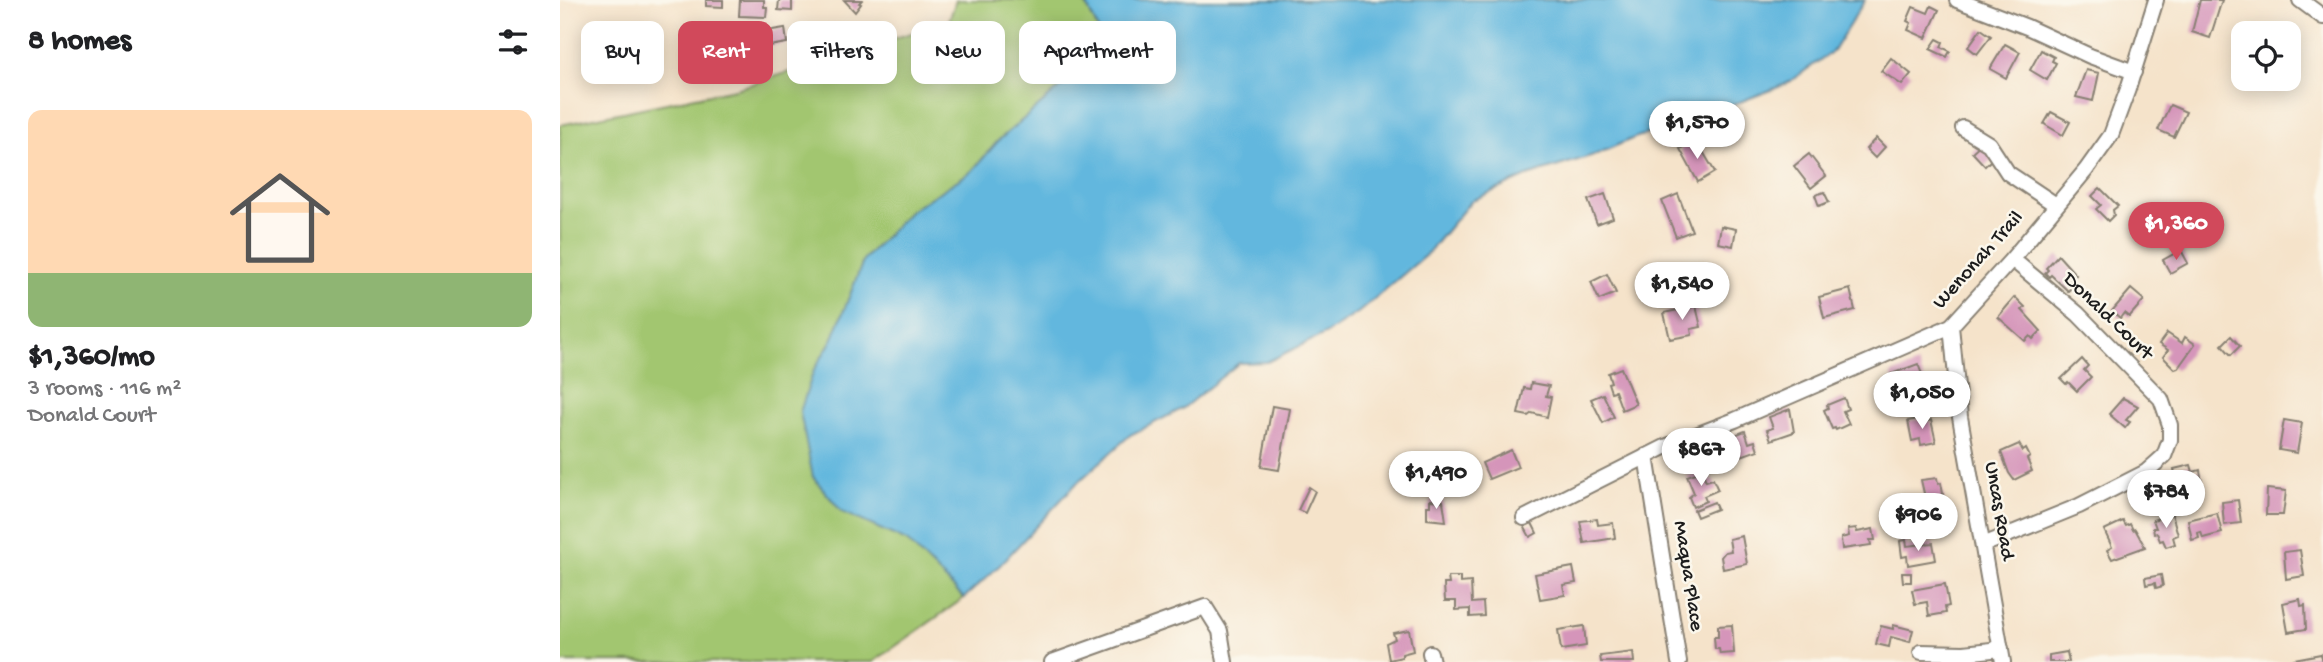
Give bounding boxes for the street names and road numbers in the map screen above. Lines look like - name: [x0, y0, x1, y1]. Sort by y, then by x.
- street label: Wenonah Trail: [1928, 207, 2030, 315]
- street label: Donald Court: [2055, 266, 2159, 368]
- street label: Uncas Road: [1977, 460, 2019, 564]
- street label: Maqua Place: [1666, 519, 1708, 634]

